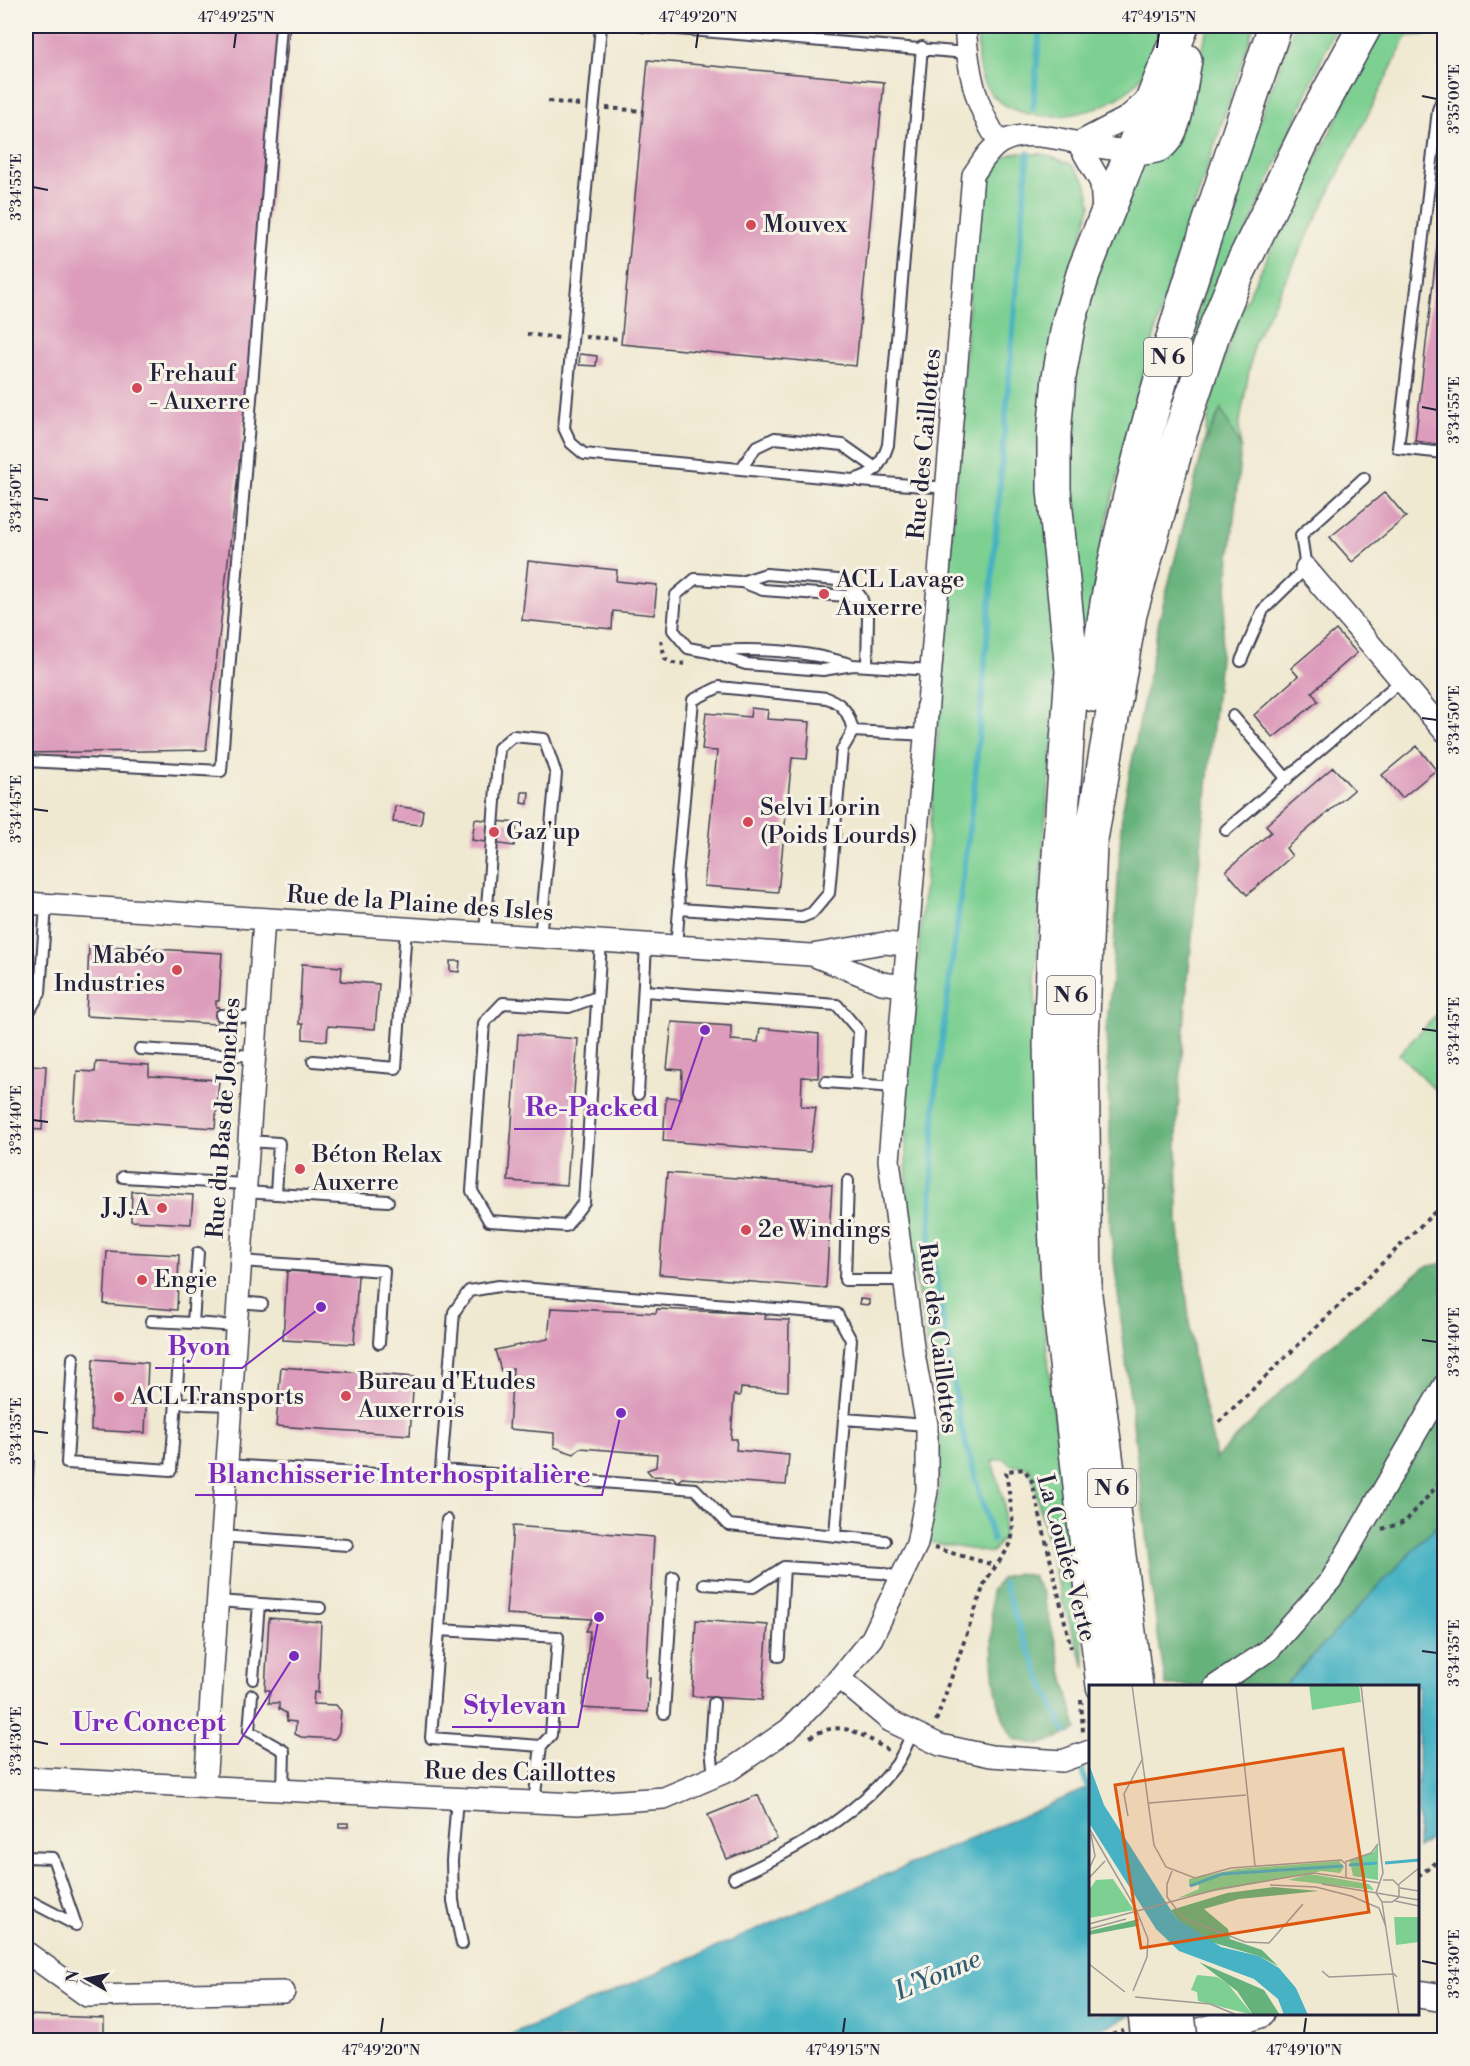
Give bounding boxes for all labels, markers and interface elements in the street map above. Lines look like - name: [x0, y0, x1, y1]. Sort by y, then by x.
- text: 47°49'25"N: [198, 8, 274, 27]
- text: 47°49'20"N: [659, 8, 737, 27]
- text: 47°49'15"N: [1122, 8, 1196, 27]
- text: 3°35'00"E: [1445, 64, 1464, 134]
- text: 3°34'55"E: [7, 153, 26, 221]
- place label: Mouvex: [763, 210, 848, 240]
- marker: Mouvex: [744, 218, 758, 232]
- road number: N 6: [1144, 338, 1192, 376]
- street label: Rue des Caillottes: [902, 347, 948, 541]
- place label: Frehauf - Auxerre: [149, 359, 250, 417]
- text: 3°34'55"E: [1445, 376, 1464, 444]
- marker: Frehauf - Auxerre: [130, 381, 144, 395]
- text: 3°34'50"E: [7, 463, 26, 533]
- place label: ACL Lavage Auxerre: [835, 565, 965, 623]
- marker: ACL Lavage Auxerre: [817, 587, 831, 601]
- text: 3°34'50"E: [1445, 685, 1464, 755]
- text: 3°34'45"E: [7, 775, 26, 843]
- place label: Selvi Lorin (Poids Lourds): [760, 793, 918, 851]
- marker: Selvi Lorin (Poids Lourds): [741, 815, 755, 829]
- place label: Gaz'up: [506, 817, 580, 847]
- marker: Gaz'up: [487, 825, 501, 839]
- street label: Rue de la Plaine des Isles: [285, 880, 555, 928]
- place label: Mabéo Industries: [54, 941, 165, 999]
- marker: Mabéo Industries: [170, 963, 184, 977]
- road number: N 6: [1047, 976, 1095, 1014]
- street label: Rue du Bas de Jonches: [201, 996, 247, 1240]
- text: 3°34'45"E: [1445, 997, 1464, 1065]
- text: 3°34'40"E: [7, 1085, 26, 1155]
- callout: Re-Packed: [514, 1085, 671, 1129]
- text: Re-Packed: [525, 1092, 659, 1124]
- place label: Béton Relax Auxerre: [311, 1140, 443, 1198]
- marker: Béton Relax Auxerre: [293, 1162, 307, 1176]
- place label: J.J.A: [100, 1193, 151, 1223]
- marker: J.J.A: [155, 1201, 169, 1215]
- place label: 2e Windings: [758, 1215, 891, 1245]
- marker: 2e Windings: [739, 1223, 753, 1237]
- street label: Rue des Caillottes: [911, 1241, 965, 1435]
- place label: Engie: [154, 1265, 217, 1295]
- marker: Engie: [135, 1273, 149, 1287]
- text: 3°34'40"E: [1445, 1307, 1464, 1377]
- callout: Byon: [155, 1324, 242, 1368]
- text: Byon: [167, 1331, 231, 1363]
- place label: Bureau d'Etudes Auxerrois: [357, 1367, 536, 1425]
- place label: ACL Transports: [130, 1382, 304, 1412]
- marker: Bureau d'Etudes Auxerrois: [339, 1389, 353, 1403]
- marker: ACL Transports: [112, 1390, 126, 1404]
- text: 3°34'35"E: [7, 1397, 26, 1465]
- callout: Blanchisserie Interhospitalière: [195, 1451, 602, 1495]
- text: Blanchisserie Interhospitalière: [208, 1459, 591, 1491]
- road number: N 6: [1088, 1469, 1136, 1507]
- street label: La Coulée Verte: [1029, 1471, 1103, 1645]
- text: 3°34'35"E: [1445, 1619, 1464, 1687]
- callout: Stylevan: [452, 1683, 578, 1727]
- inset map: [1089, 1685, 1419, 2015]
- text: Stylevan: [464, 1690, 566, 1722]
- callout: Ure Concept: [60, 1700, 238, 1744]
- text: 3°34'30"E: [7, 1706, 26, 1776]
- text: Ure Concept: [72, 1707, 226, 1739]
- street label: Rue des Caillottes: [424, 1756, 616, 1790]
- text: 3°34'30"E: [1445, 1929, 1464, 1999]
- water label: L'Yonne: [889, 1943, 986, 2008]
- north arrow: [57, 1949, 117, 2009]
- text: N: [62, 1969, 84, 1985]
- text: 47°49'20"N: [342, 2041, 420, 2060]
- text: 47°49'15"N: [806, 2041, 880, 2060]
- text: 47°49'10"N: [1266, 2041, 1342, 2060]

